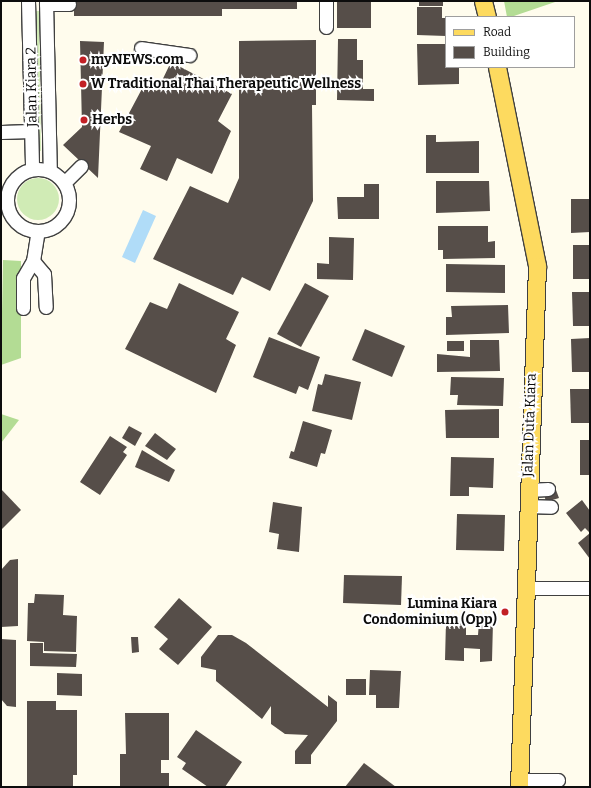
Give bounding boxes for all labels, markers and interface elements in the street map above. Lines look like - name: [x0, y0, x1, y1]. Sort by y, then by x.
- legend: [445, 16, 575, 68]
- text: Road: [483, 25, 511, 39]
- text: Building: [483, 45, 530, 59]
- street label: Jalan Kiara 2: [23, 47, 41, 127]
- place label: myNEWS.com: [91, 52, 184, 68]
- marker: myNEWS.com: [78, 55, 88, 65]
- place label: W Traditional Thai Therapeutic Wellness: [91, 76, 361, 92]
- marker: W Traditional Thai Therapeutic Wellness: [78, 79, 88, 89]
- place label: Herbs: [92, 112, 132, 128]
- marker: Herbs: [79, 115, 89, 125]
- street label: Jalan Duta Kiara: [520, 373, 540, 477]
- place label: Lumina Kiara Condominium (Opp): [363, 596, 497, 628]
- marker: Lumina Kiara Condominium (Opp): [500, 607, 510, 617]

